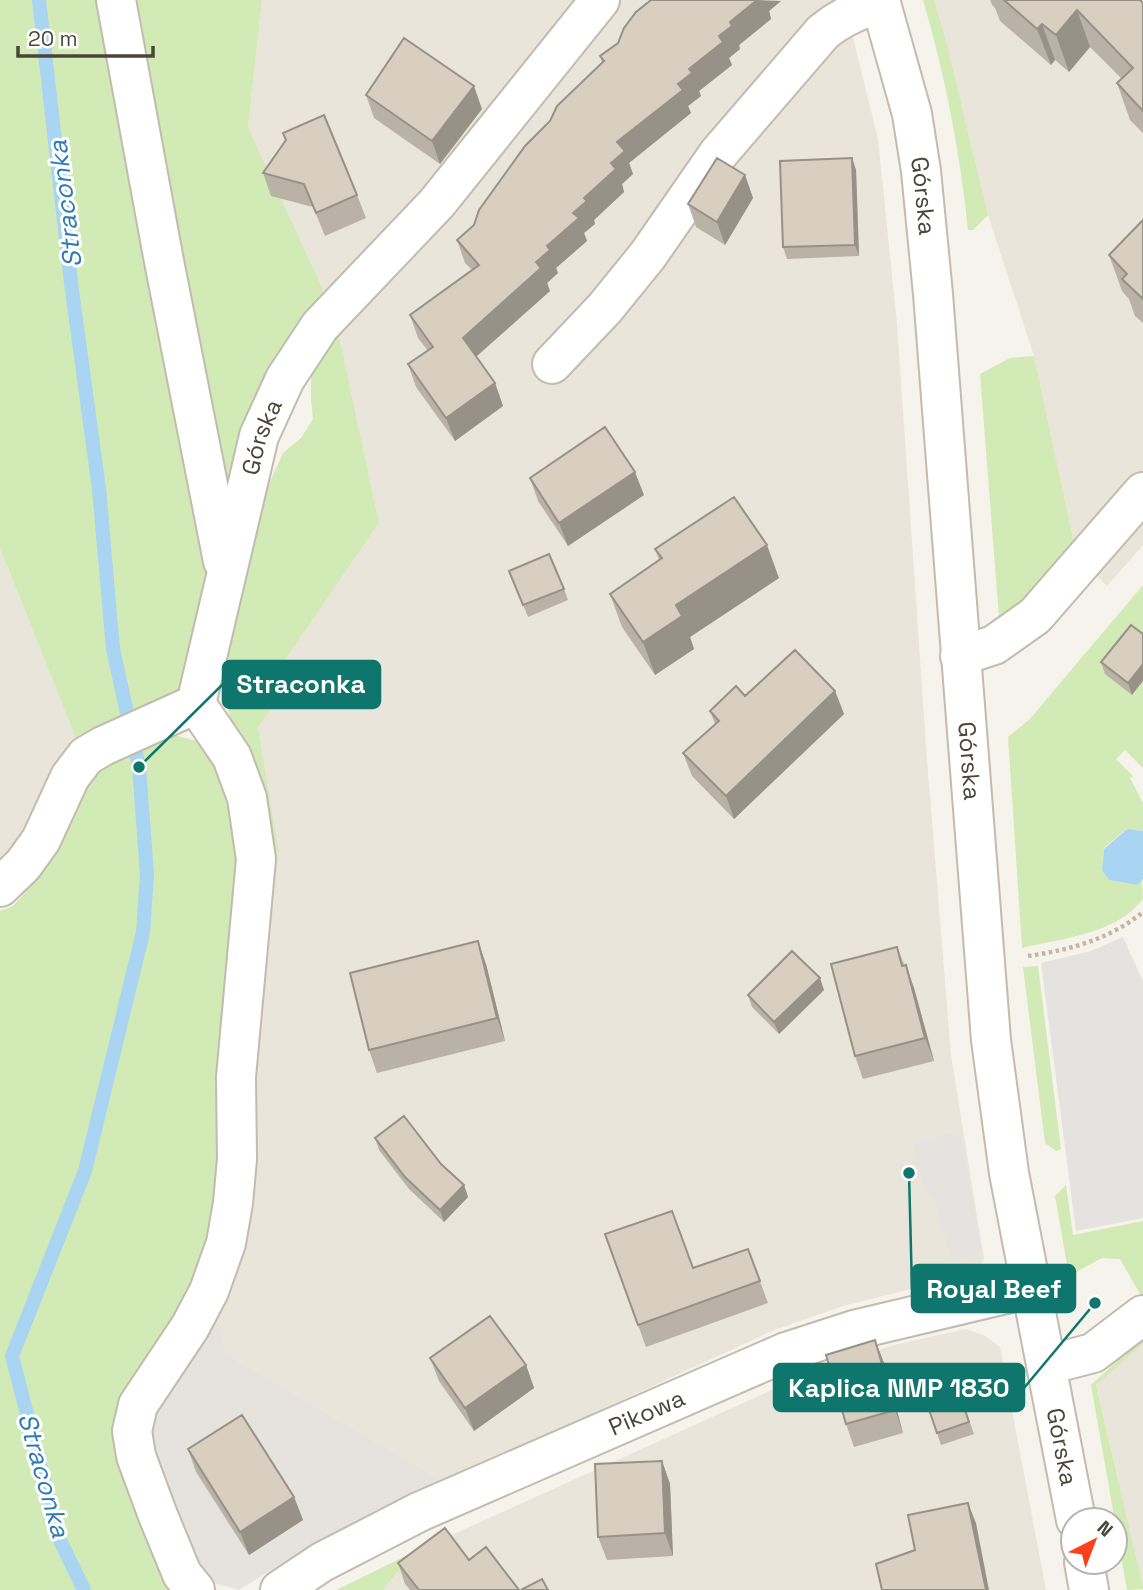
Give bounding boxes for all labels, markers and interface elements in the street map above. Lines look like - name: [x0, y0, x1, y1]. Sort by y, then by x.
- scale bar: [18, 14, 152, 58]
- text: 20 m: [28, 25, 78, 52]
- water label: Straconka: [40, 137, 90, 270]
- street label: Górska: [904, 154, 943, 237]
- street label: Górska: [234, 394, 289, 478]
- callout: Straconka: [223, 661, 380, 708]
- text: Straconka: [237, 667, 365, 701]
- street label: Górska: [951, 720, 988, 801]
- callout: Royal Beef: [912, 1265, 1075, 1312]
- text: Royal Beef: [926, 1272, 1062, 1306]
- callout: Kaplica NMP 1830: [774, 1364, 1024, 1411]
- text: Kaplica NMP 1830: [788, 1371, 1010, 1405]
- street label: Pikowa: [604, 1382, 690, 1442]
- street label: Górska: [1040, 1405, 1085, 1488]
- water label: Straconka: [10, 1409, 78, 1542]
- north arrow: [1059, 1506, 1129, 1576]
- text: N: [1092, 1515, 1118, 1542]

